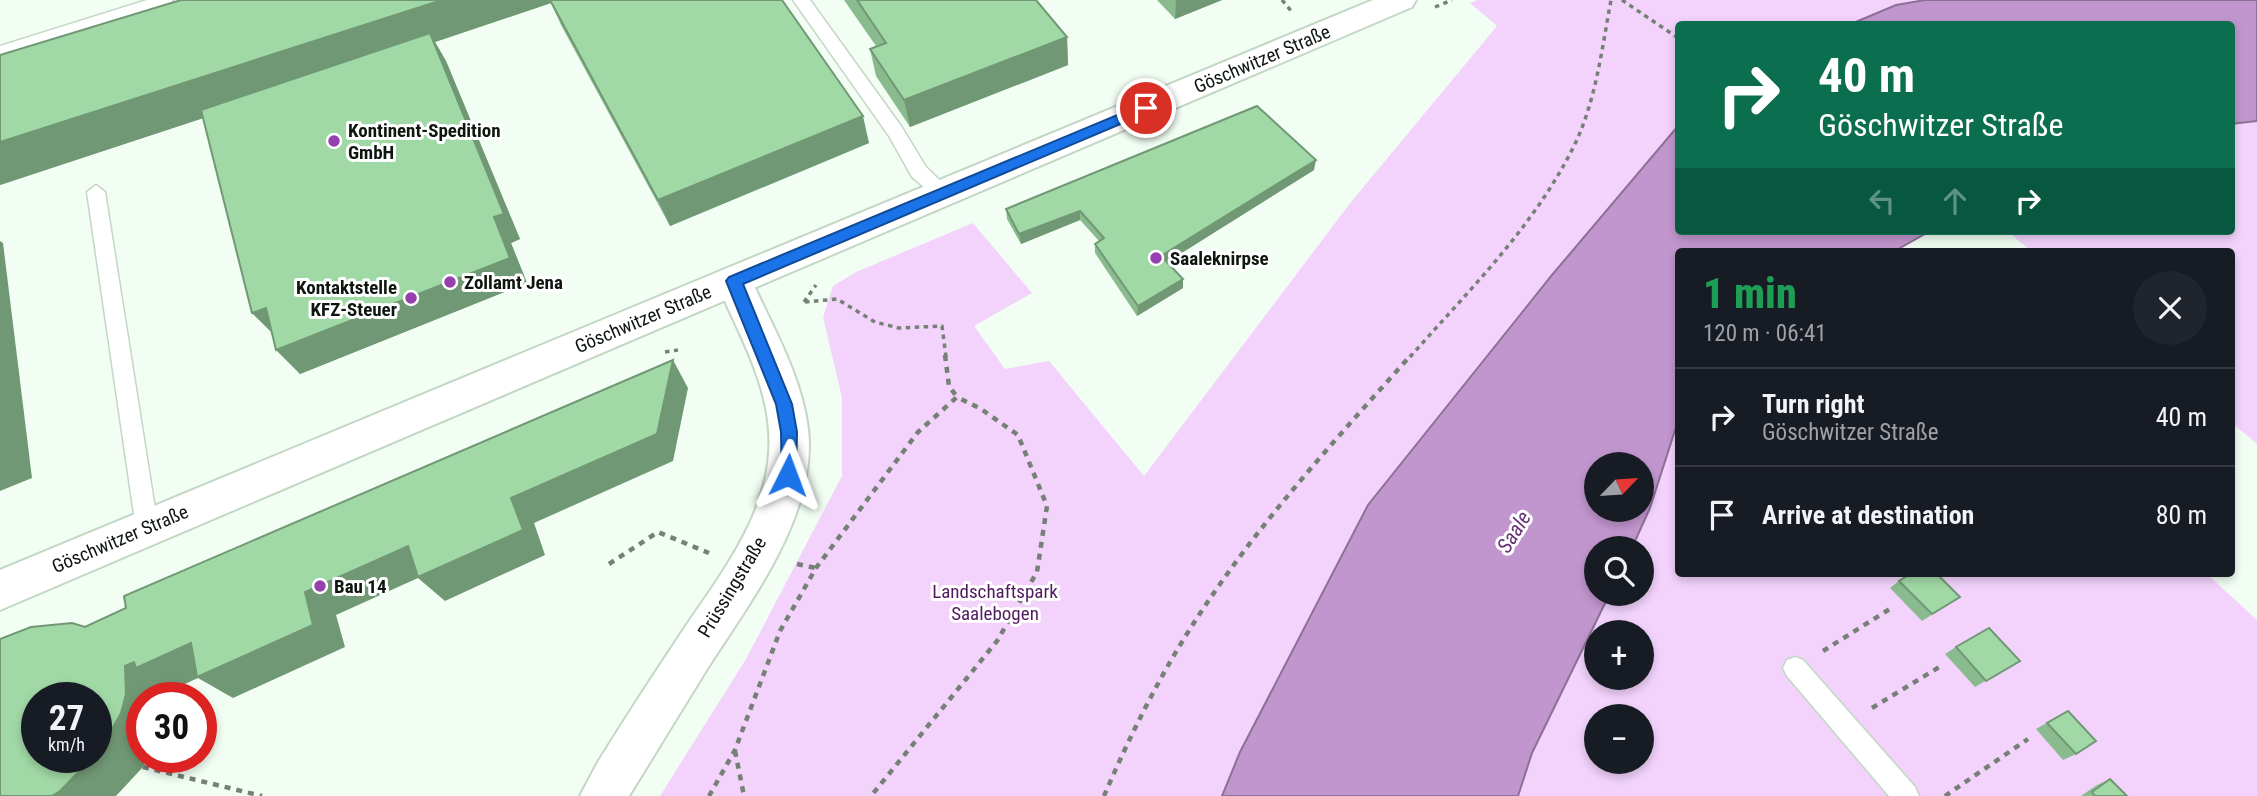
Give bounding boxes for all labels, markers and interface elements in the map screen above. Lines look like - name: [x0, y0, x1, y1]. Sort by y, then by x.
- street label: Göschwitzer Straße: [1190, 20, 1334, 98]
- text: 40 m: [1818, 47, 1915, 104]
- icon: right: [1703, 49, 1794, 140]
- pin: [1116, 78, 1176, 138]
- icon: arrive: [1127, 89, 1165, 127]
- text: Göschwitzer Straße: [1818, 106, 2064, 144]
- place label: Kontinent-Spedition GmbH: [348, 119, 501, 164]
- marker: Kontinent-Spedition GmbH: [326, 133, 342, 149]
- icon: left: [1863, 182, 1901, 220]
- icon: ahead: [1936, 182, 1974, 220]
- icon: right: [2009, 182, 2047, 220]
- place label: Saaleknirpse: [1170, 247, 1269, 270]
- marker: Saaleknirpse: [1148, 250, 1164, 266]
- text: 1 min: [1703, 269, 1797, 318]
- place label: Zollamt Jena: [464, 271, 563, 294]
- button: close: [2133, 271, 2207, 345]
- marker: Zollamt Jena: [442, 274, 458, 290]
- place label: Kontaktstelle KFZ-Steuer: [296, 276, 397, 321]
- street label: Göschwitzer Straße: [571, 280, 715, 358]
- marker: Kontaktstelle KFZ-Steuer: [403, 290, 419, 306]
- text: 120 m · 06:41: [1703, 320, 1827, 347]
- text: Turn right: [1762, 389, 1864, 419]
- icon: right: [1703, 398, 1741, 436]
- text: 40 m: [2156, 402, 2207, 432]
- text: Göschwitzer Straße: [1762, 419, 1938, 446]
- position arrow: [751, 438, 825, 512]
- north arrow: [1584, 452, 1654, 522]
- map controls: [1584, 452, 1654, 774]
- icon: arrive: [1703, 496, 1741, 534]
- street label: Göschwitzer Straße: [48, 500, 192, 578]
- text: Arrive at destination: [1762, 500, 1974, 530]
- text: 80 m: [2156, 500, 2207, 530]
- water label: Saale: [1492, 507, 1536, 557]
- street label: Prüssingstraße: [693, 532, 771, 642]
- button: search: [1584, 536, 1654, 606]
- place label: Bau 14: [334, 575, 387, 598]
- marker: Bau 14: [312, 578, 328, 594]
- park label: Landschaftspark Saalebogen: [932, 580, 1058, 625]
- button: +: [1584, 620, 1654, 690]
- speed limit sign: 30: [126, 682, 217, 773]
- text: 27: [49, 698, 84, 739]
- button: −: [1584, 704, 1654, 774]
- text: km/h: [48, 734, 85, 755]

